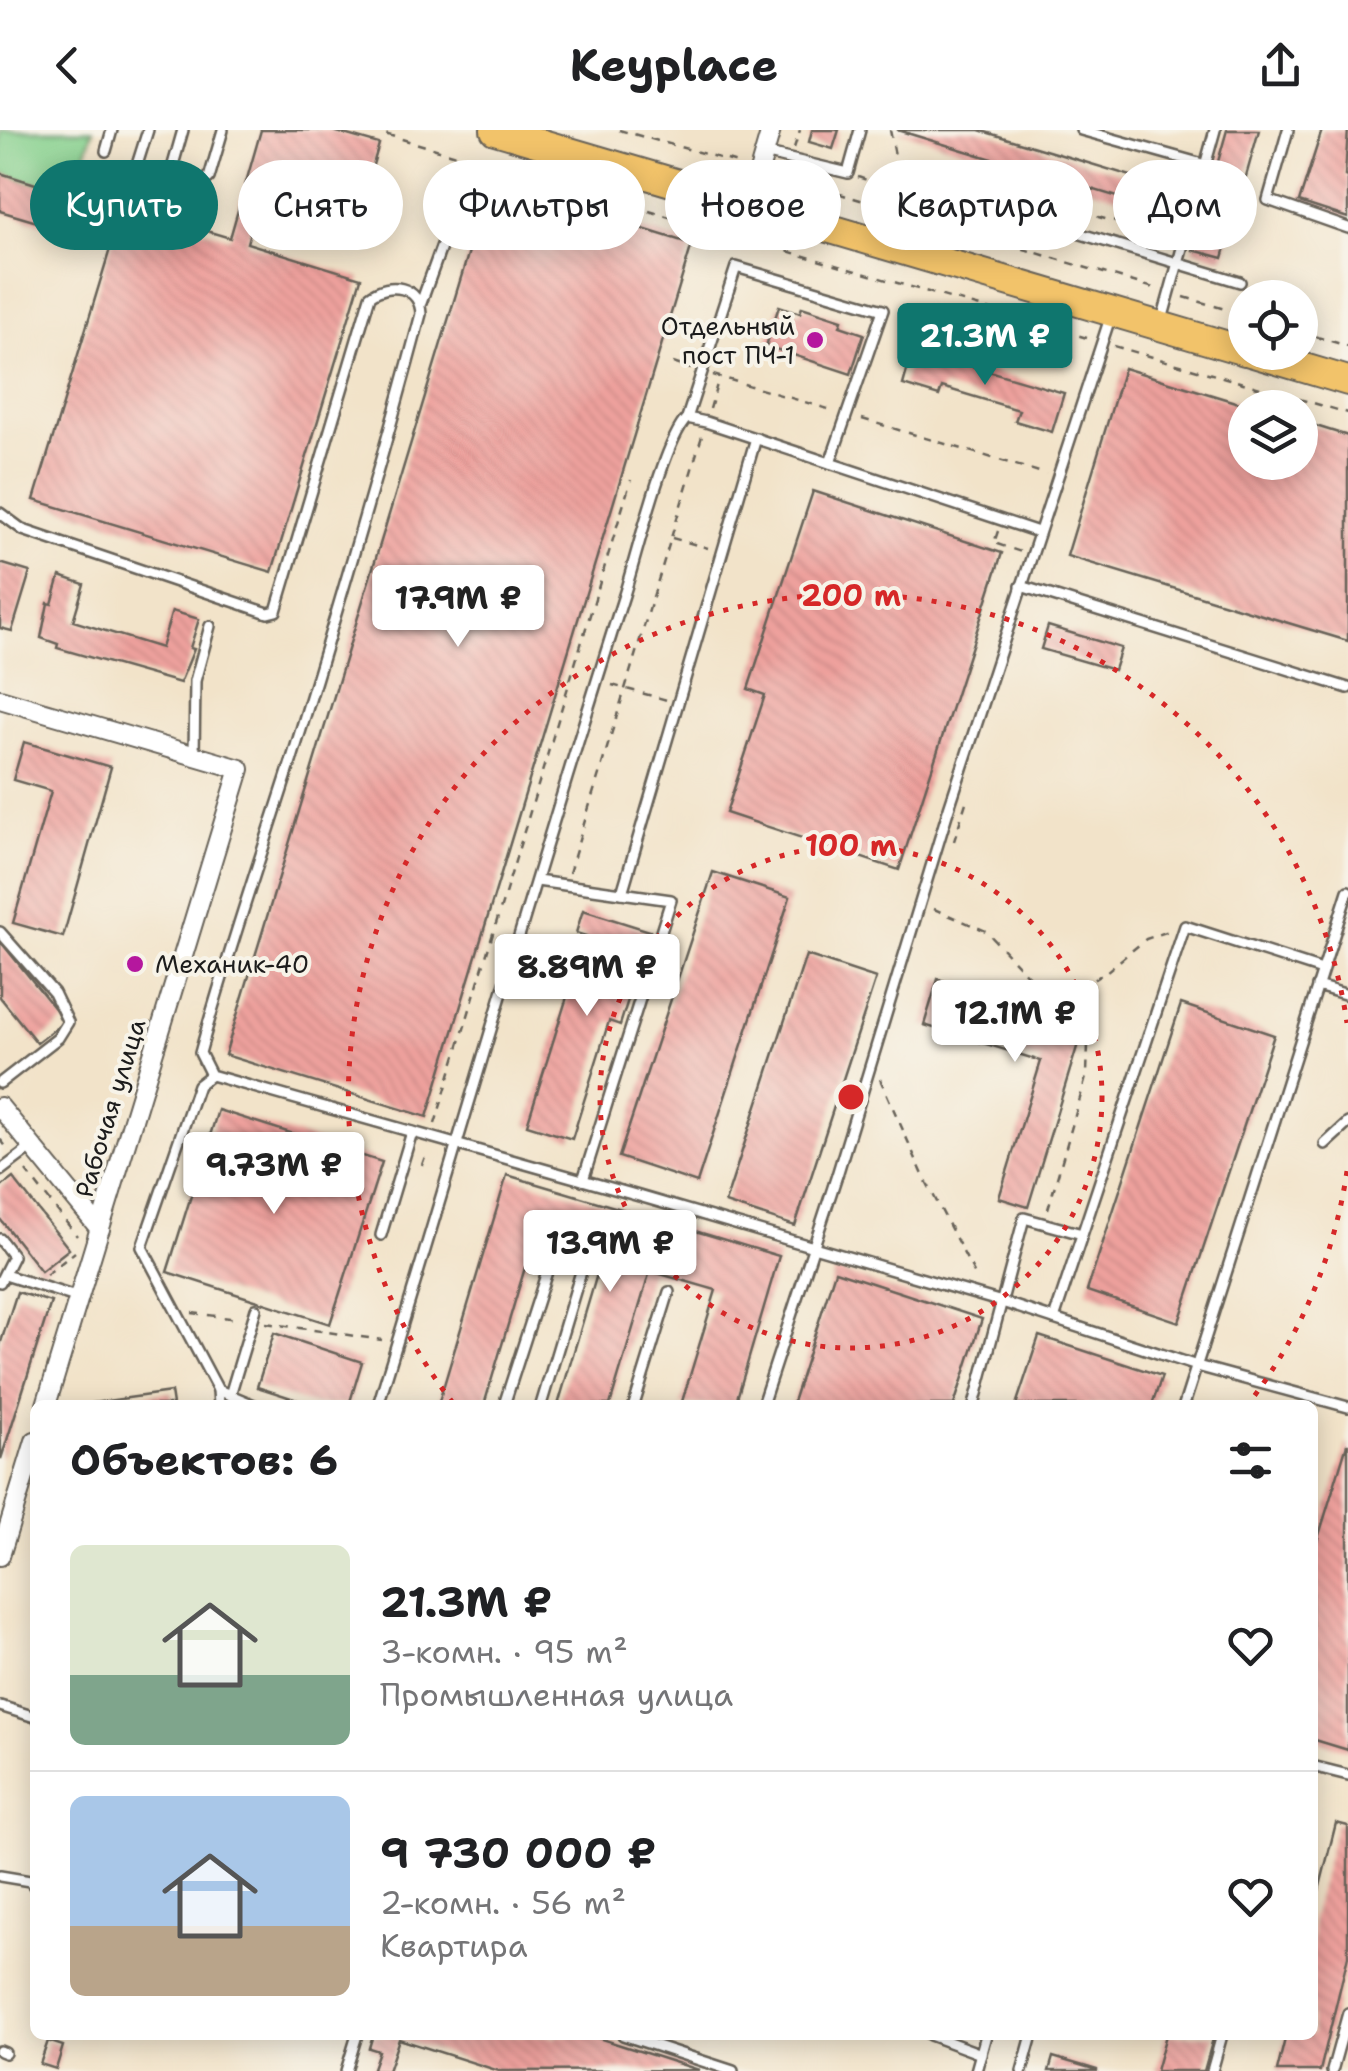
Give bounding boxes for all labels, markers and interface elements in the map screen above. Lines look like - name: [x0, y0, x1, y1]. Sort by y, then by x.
- text: Keyplace: [570, 35, 778, 95]
- icon: back: [40, 38, 95, 93]
- icon: share: [1253, 38, 1308, 93]
- chip: Купить: [30, 160, 218, 250]
- chip: Снять: [238, 160, 403, 250]
- chip: Фильтры: [423, 160, 645, 250]
- chip: Новое: [665, 160, 841, 250]
- chip: Квартира: [861, 160, 1093, 250]
- chip: Дом: [1113, 160, 1257, 250]
- map controls: [1228, 280, 1318, 480]
- button: locate: [1228, 280, 1318, 370]
- pin: 21.3M ₽: [893, 303, 1077, 388]
- place label: Отдельный пост ПЧ-1: [661, 309, 795, 372]
- text: 21.3M ₽: [919, 314, 1051, 357]
- marker: Отдельный пост ПЧ-1: [804, 329, 826, 351]
- button: layers: [1228, 390, 1318, 480]
- pin: 17.9M ₽: [366, 565, 550, 650]
- text: 200 m: [801, 575, 901, 616]
- text: 17.9M ₽: [394, 576, 522, 619]
- text: 100 m: [805, 825, 897, 866]
- pin: 8.89M ₽: [495, 934, 679, 1019]
- text: 8.89M ₽: [517, 945, 657, 988]
- place label: Механик-40: [155, 947, 309, 981]
- marker: Механик-40: [124, 953, 146, 975]
- pin: 12.1M ₽: [923, 980, 1107, 1065]
- text: 12.1M ₽: [954, 991, 1076, 1034]
- street label: Рабочая улица: [67, 1014, 153, 1202]
- centre of rings: [833, 1079, 869, 1115]
- pin: 9.73M ₽: [182, 1132, 366, 1217]
- text: 9.73M ₽: [205, 1143, 343, 1186]
- pin: 13.9M ₽: [518, 1210, 702, 1295]
- text: 13.9M ₽: [545, 1221, 675, 1264]
- text: Объектов: 6: [70, 1432, 338, 1488]
- icon: filters: [1223, 1433, 1278, 1488]
- text: 21.3M ₽: [380, 1574, 553, 1630]
- icon: home: [150, 1585, 270, 1705]
- icon: heart: [1223, 1618, 1278, 1673]
- text: 3-комн. · 95 m²: [380, 1630, 628, 1673]
- text: Промышленная улица: [380, 1673, 733, 1716]
- text: 9 730 000 ₽: [380, 1825, 656, 1881]
- icon: home: [150, 1836, 270, 1956]
- icon: heart: [1223, 1869, 1278, 1924]
- text: 2-комн. · 56 m²: [380, 1881, 626, 1924]
- text: Квартира: [380, 1924, 528, 1967]

